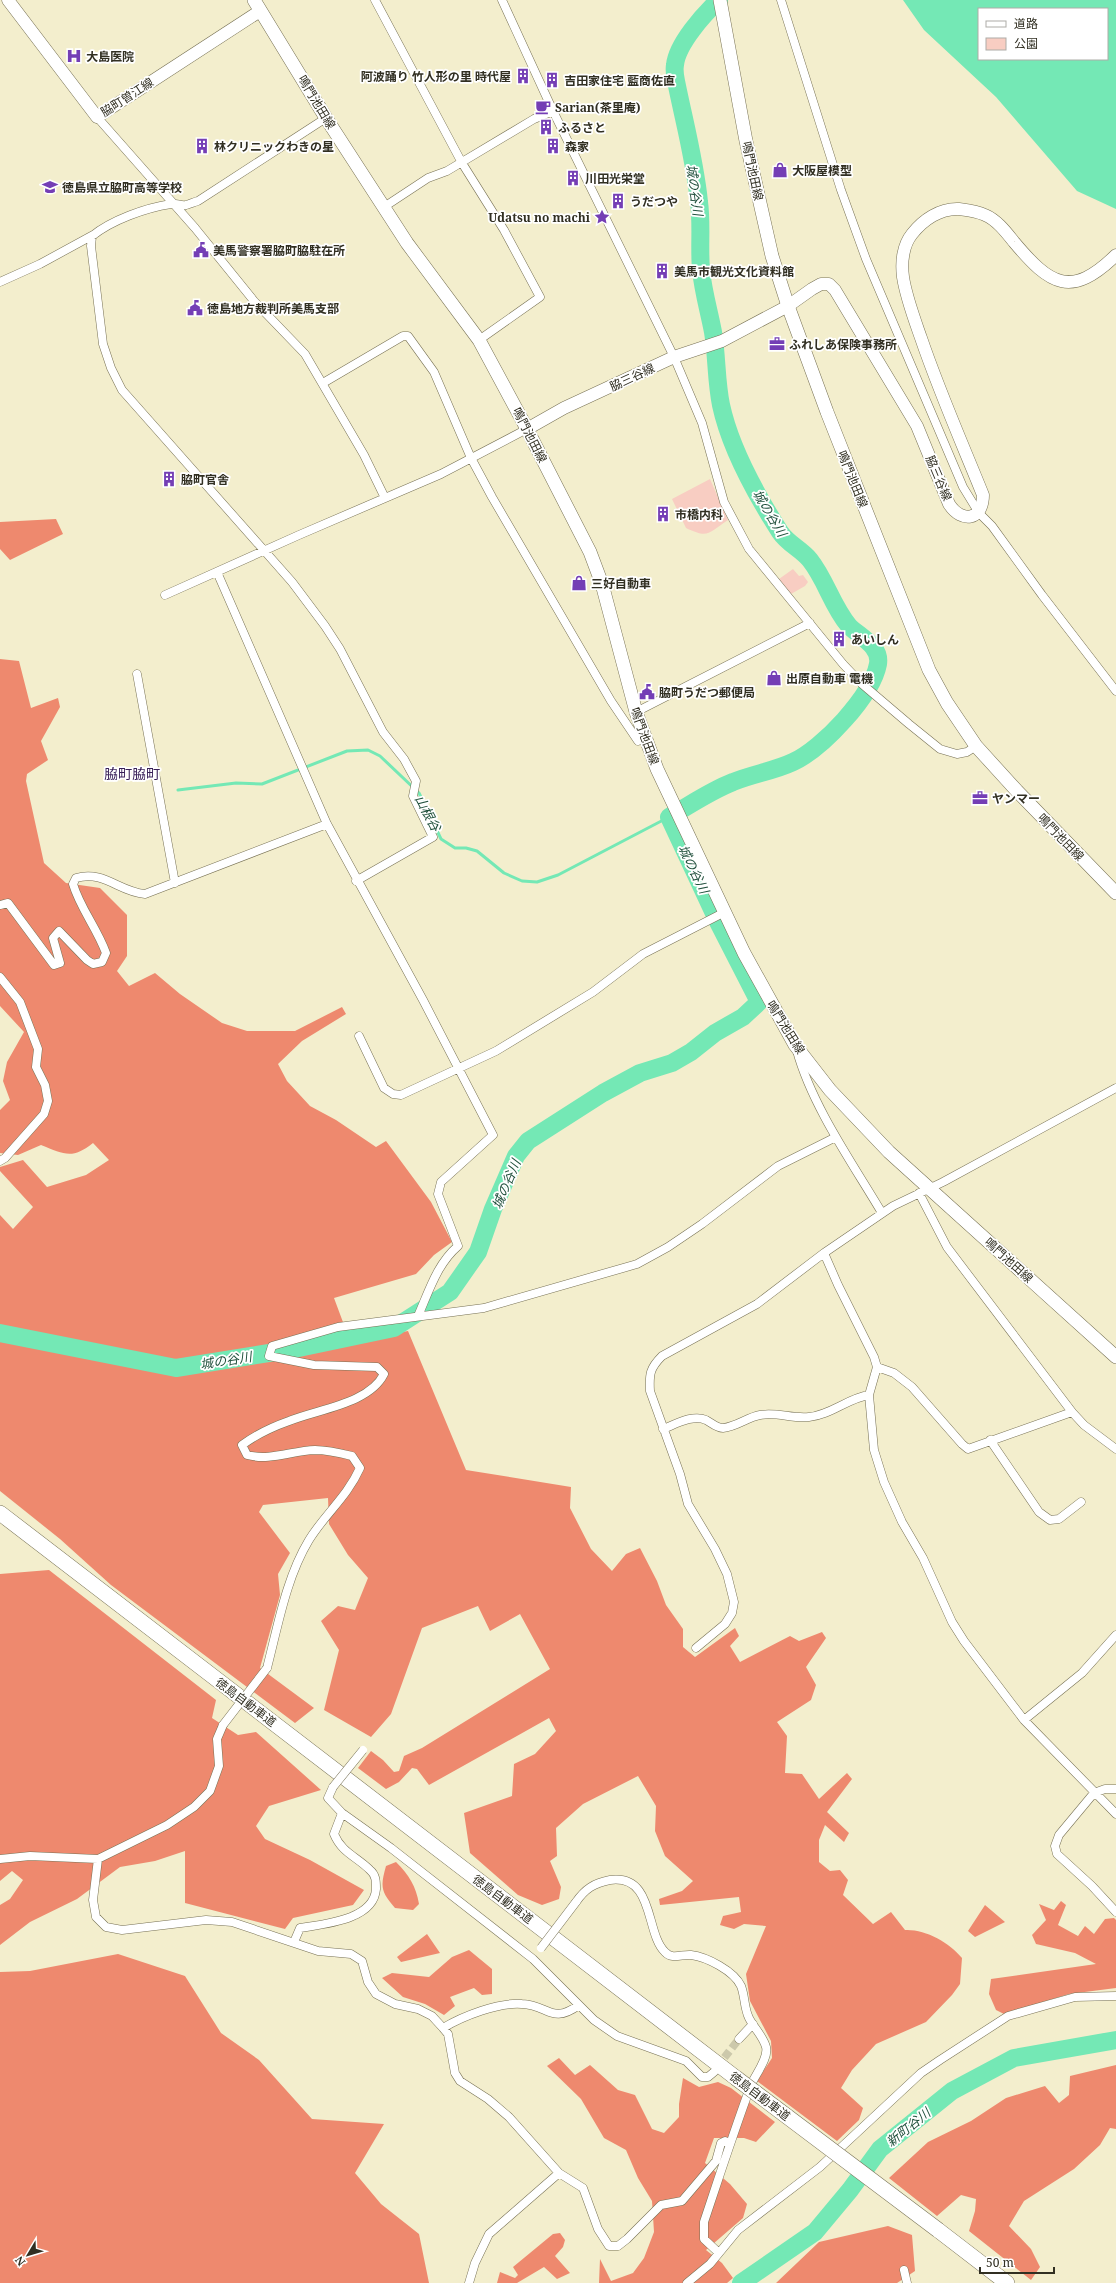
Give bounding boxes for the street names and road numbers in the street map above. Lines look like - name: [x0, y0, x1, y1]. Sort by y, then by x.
- street label: 鳴門池田線: [294, 72, 340, 132]
- street label: 脇町曽江線: [97, 74, 157, 120]
- street label: 鳴門池田線: [738, 140, 768, 202]
- street label: 脇三谷線: [607, 359, 657, 395]
- street label: 鳴門池田線: [509, 404, 551, 466]
- street label: 鳴門池田線: [834, 448, 872, 510]
- street label: 脇三谷線: [922, 453, 956, 503]
- street label: 鳴門池田線: [627, 705, 663, 767]
- street label: 鳴門池田線: [1034, 810, 1088, 864]
- street label: 鳴門池田線: [763, 997, 809, 1057]
- street label: 鳴門池田線: [981, 1234, 1037, 1286]
- street label: 徳島自動車道: [212, 1674, 280, 1730]
- street label: 徳島自動車道: [469, 1871, 537, 1927]
- street label: 徳島自動車道: [726, 2068, 794, 2124]

